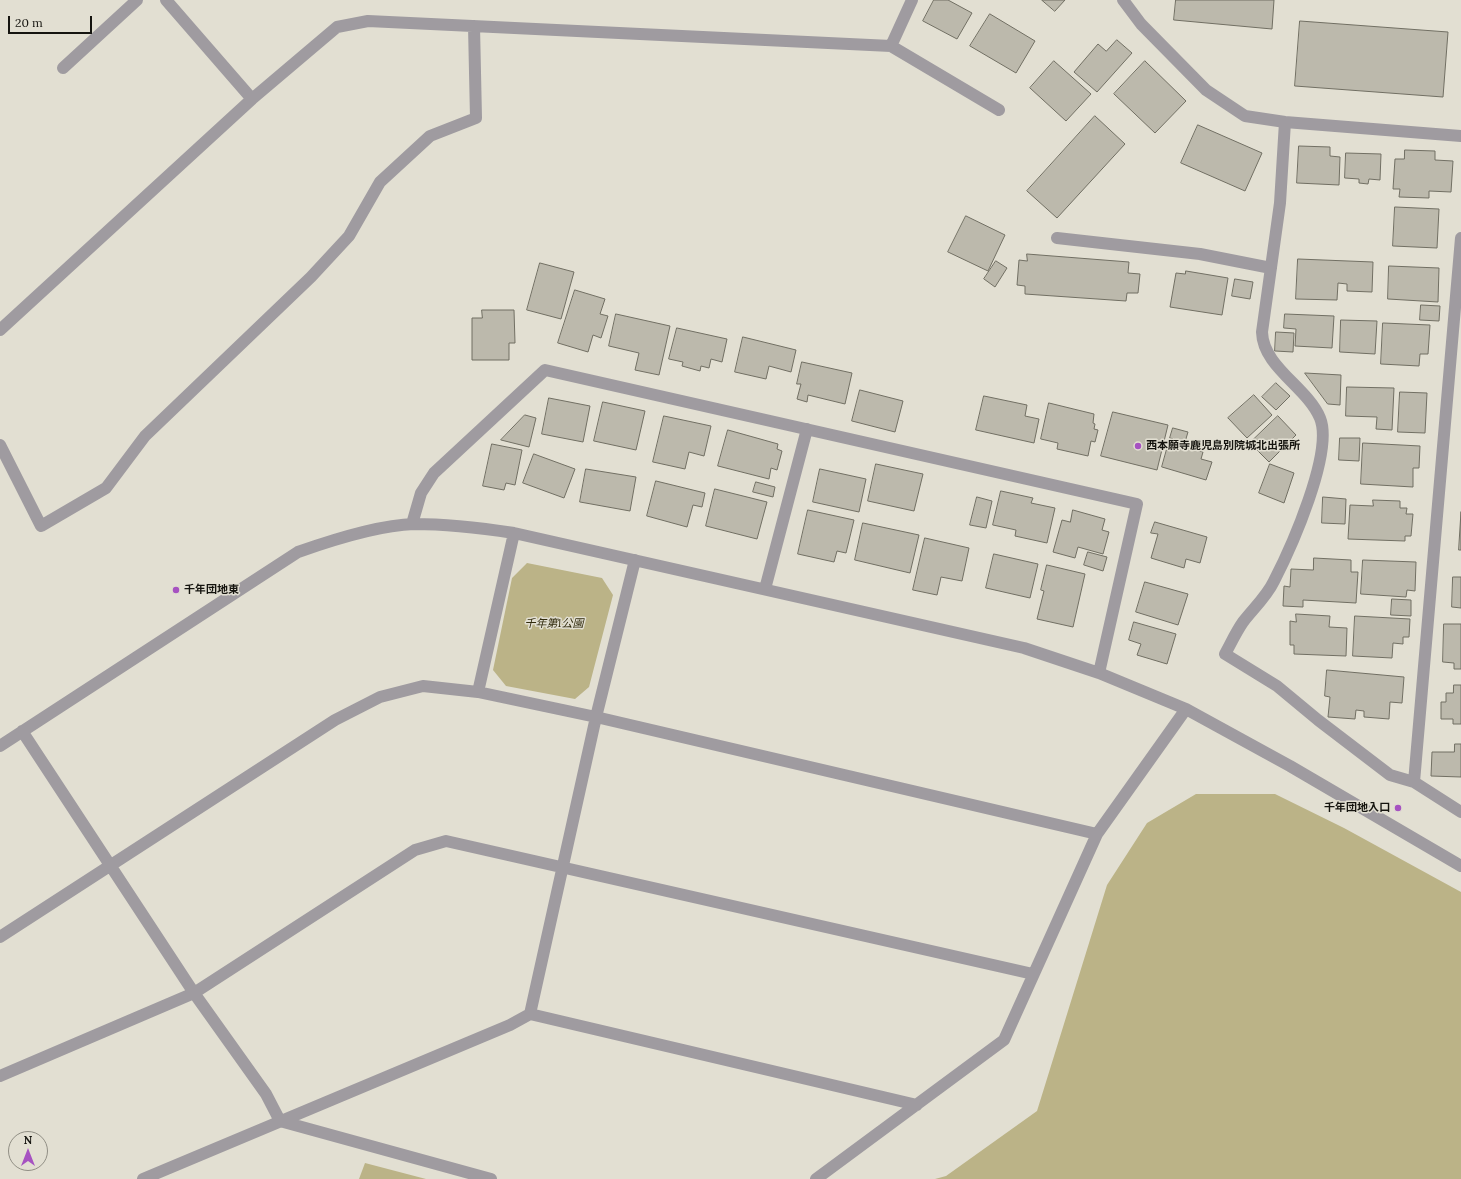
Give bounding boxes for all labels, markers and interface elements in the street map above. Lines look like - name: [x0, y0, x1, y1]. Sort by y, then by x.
- scale bar: [10, 8, 94, 34]
- text: 20 m: [15, 15, 43, 30]
- place label: 西本願寺鹿児島別院城北出張所: [1146, 439, 1300, 453]
- marker: 西本願寺鹿児島別院城北出張所: [1133, 441, 1143, 451]
- place label: 千年団地東: [184, 583, 239, 597]
- marker: 千年団地東: [171, 585, 181, 595]
- park label: 千年第1公園: [525, 617, 583, 631]
- place label: 千年団地入口: [1324, 801, 1390, 815]
- marker: 千年団地入口: [1393, 803, 1403, 813]
- north arrow: [8, 1131, 48, 1171]
- text: N: [24, 1133, 32, 1147]

